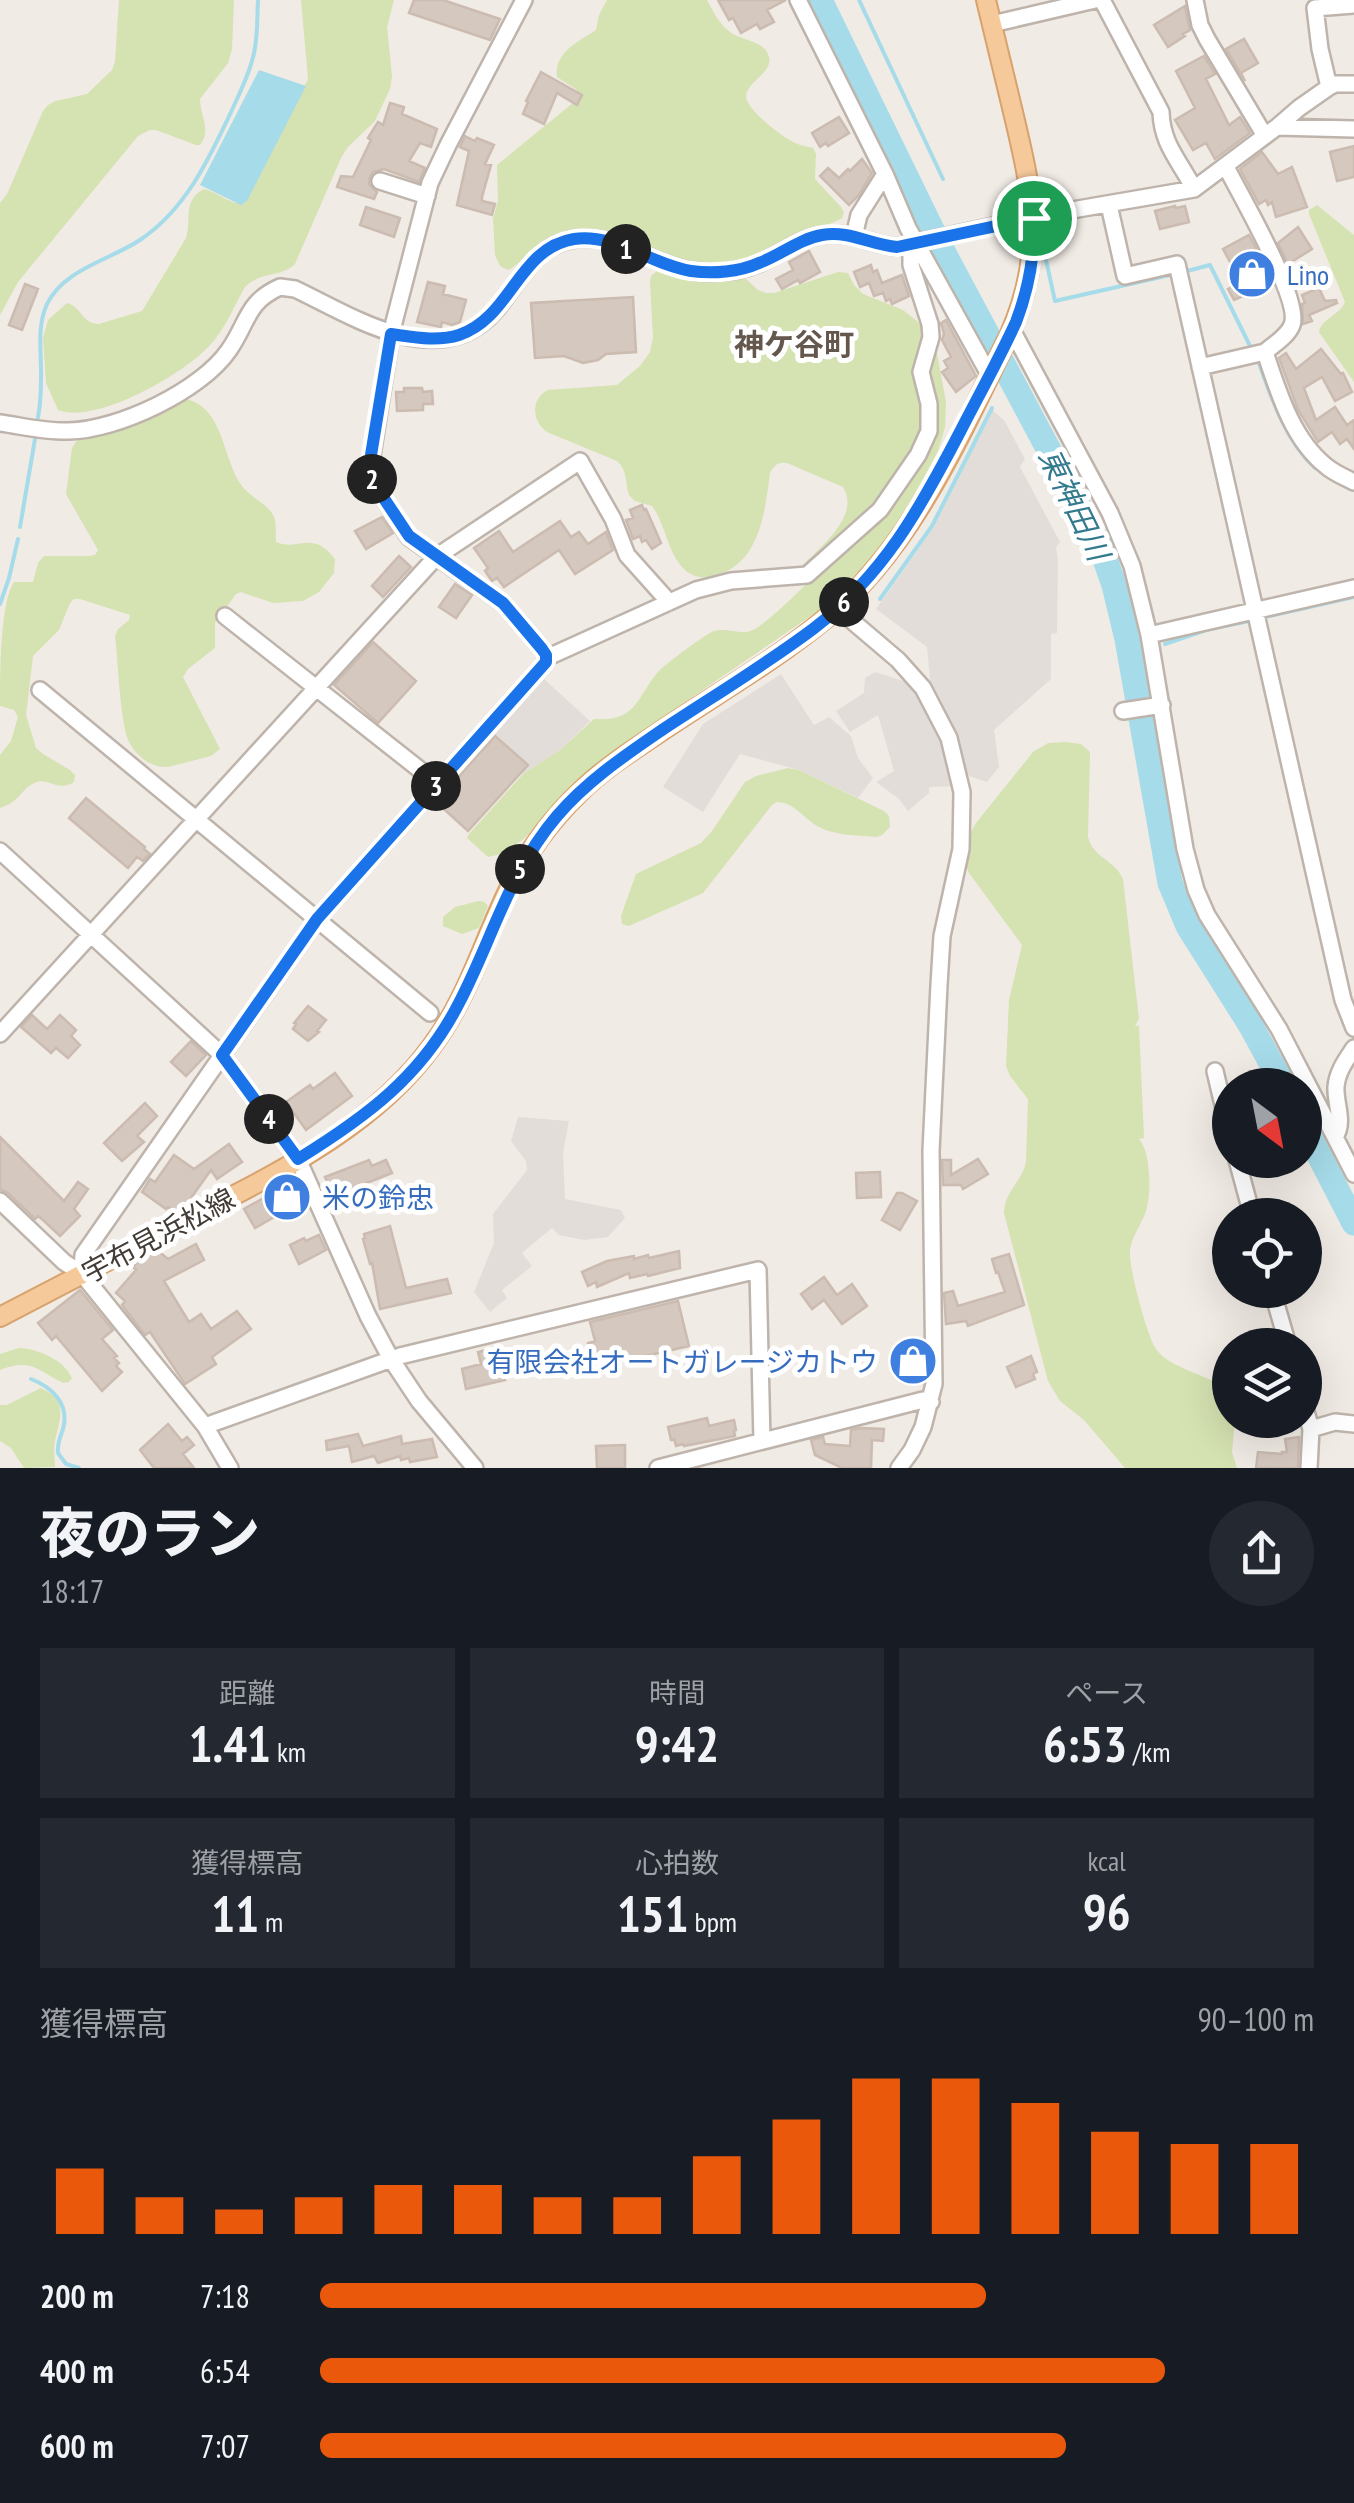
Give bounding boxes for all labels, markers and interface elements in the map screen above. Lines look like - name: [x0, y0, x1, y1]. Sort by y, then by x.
- pin: [992, 176, 1077, 261]
- icon: arrive: [1007, 191, 1062, 246]
- pin: 1: [601, 224, 651, 274]
- text: 1: [619, 230, 633, 267]
- shop icon: Lino: [1226, 248, 1278, 300]
- place label: Lino: [1287, 256, 1329, 293]
- district label: 神ケ谷町: [734, 324, 854, 363]
- water label: 東神田川: [1031, 442, 1120, 569]
- pin: 2: [347, 454, 397, 504]
- text: 2: [365, 460, 379, 497]
- pin: 6: [819, 577, 869, 627]
- text: 6: [837, 583, 851, 620]
- pin: 3: [411, 761, 461, 811]
- text: 3: [429, 767, 443, 804]
- pin: 5: [495, 844, 545, 894]
- text: 5: [513, 850, 527, 887]
- north arrow: [1212, 1068, 1322, 1178]
- map controls: [1212, 1068, 1322, 1438]
- pin: 4: [244, 1094, 294, 1144]
- text: 4: [262, 1100, 276, 1137]
- shop icon: 米の鈴忠: [261, 1171, 313, 1223]
- street label: 宇布見浜松線: [75, 1179, 241, 1291]
- place label: 米の鈴忠: [322, 1179, 434, 1216]
- button: locate: [1212, 1198, 1322, 1308]
- button: layers: [1212, 1328, 1322, 1438]
- shop icon: 有限会社オートガレージカトウ: [887, 1335, 939, 1387]
- place label: 有限会社オートガレージカトウ: [487, 1343, 878, 1380]
- text: 夜のラン: [40, 1497, 260, 1568]
- button: share: [1209, 1501, 1314, 1606]
- text: 18:17: [40, 1570, 104, 1612]
- text: 距離: [219, 1674, 275, 1711]
- text: 時間: [649, 1674, 705, 1711]
- text: ペース: [1065, 1674, 1148, 1711]
- text: 1.41: [189, 1711, 271, 1776]
- text: 9:42: [635, 1711, 719, 1776]
- text: 6:53: [1043, 1711, 1127, 1776]
- text: km: [271, 1733, 306, 1770]
- text: /km: [1127, 1733, 1170, 1770]
- text: kcal: [1088, 1842, 1126, 1879]
- text: 獲得標高: [191, 1844, 303, 1881]
- text: 心拍数: [635, 1844, 719, 1881]
- text: 96: [1083, 1879, 1131, 1944]
- text: 11: [211, 1881, 259, 1946]
- text: 151: [617, 1881, 689, 1946]
- text: m: [259, 1903, 283, 1940]
- text: bpm: [689, 1903, 737, 1940]
- text: 90–100 m: [1197, 1998, 1314, 2040]
- text: 獲得標高: [40, 2002, 168, 2044]
- text: 200 m: [40, 2275, 114, 2317]
- text: 7:18: [200, 2275, 250, 2317]
- text: 400 m: [40, 2350, 114, 2392]
- text: 6:54: [200, 2350, 250, 2392]
- text: 600 m: [40, 2425, 114, 2467]
- text: 7:07: [200, 2425, 250, 2467]

